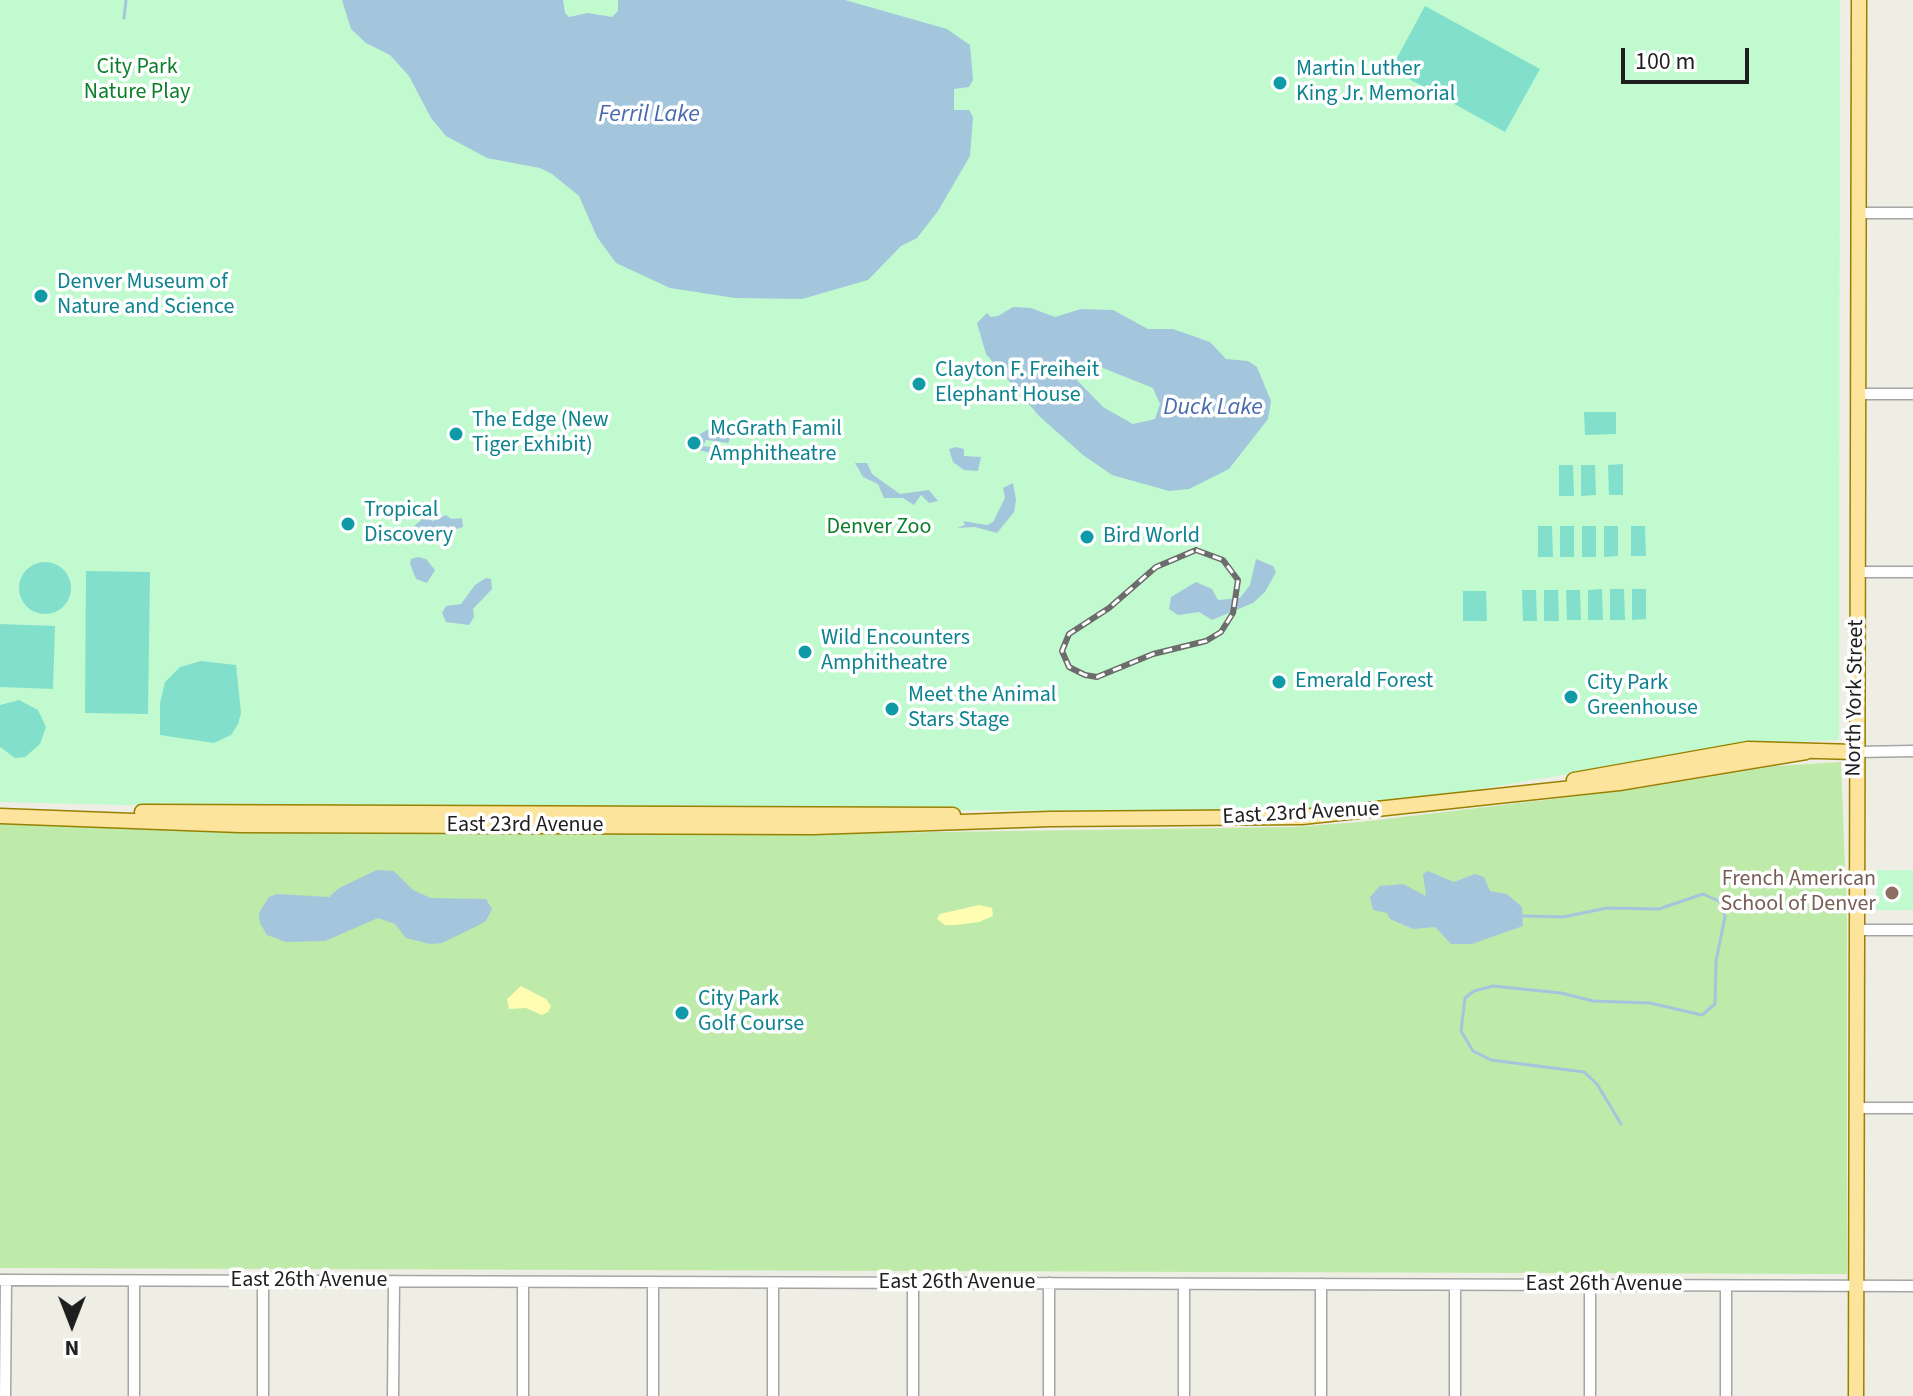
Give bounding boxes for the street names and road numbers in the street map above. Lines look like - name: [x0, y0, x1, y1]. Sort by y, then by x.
- street label: North York Street: [1841, 619, 1871, 777]
- street label: East 23rd Avenue: [1222, 797, 1380, 831]
- street label: East 23rd Avenue: [447, 813, 603, 839]
- street label: East 26th Avenue: [231, 1268, 387, 1294]
- street label: East 26th Avenue: [879, 1270, 1035, 1296]
- street label: East 26th Avenue: [1526, 1272, 1682, 1298]

